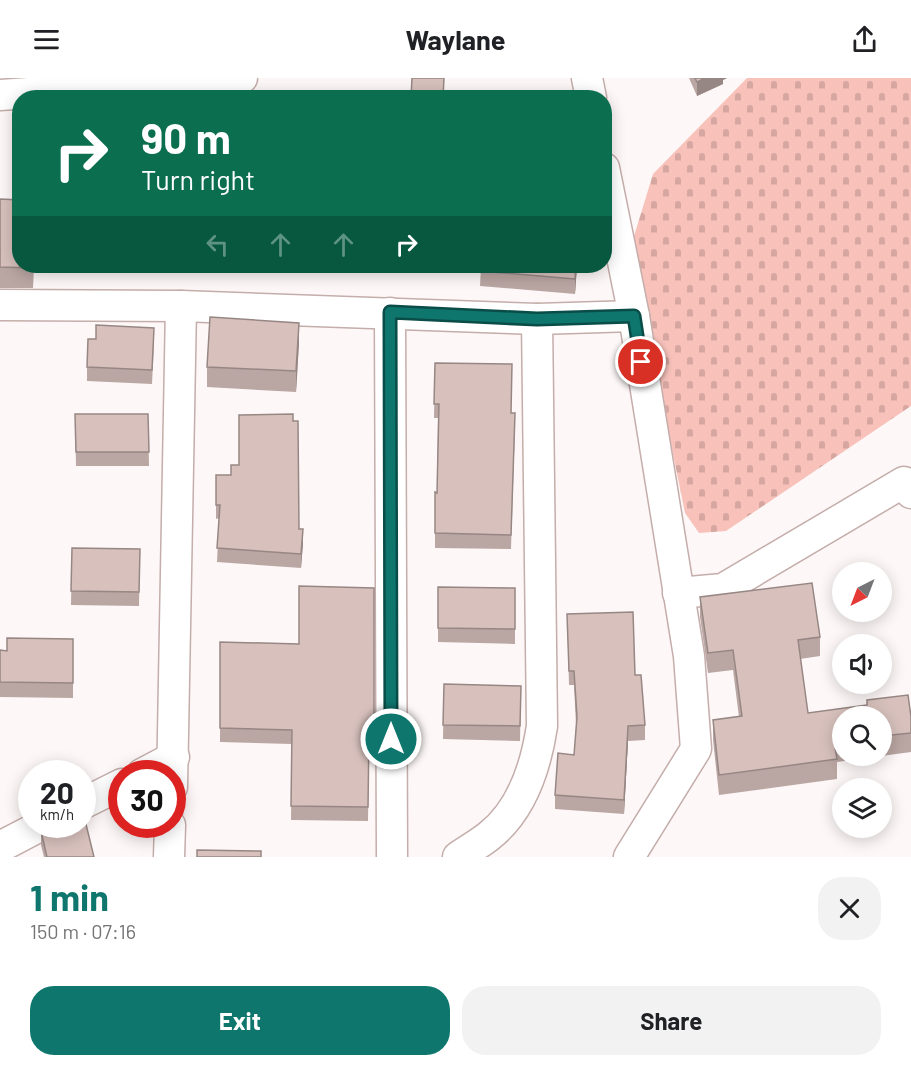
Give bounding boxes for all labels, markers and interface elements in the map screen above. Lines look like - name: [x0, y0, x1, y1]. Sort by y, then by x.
- icon: menu: [30, 23, 63, 56]
- text: Waylane: [406, 23, 505, 55]
- icon: share: [848, 23, 881, 56]
- text: 90 m: [141, 112, 231, 162]
- icon: right: [42, 114, 120, 192]
- text: Turn right: [141, 163, 255, 195]
- icon: left: [201, 228, 234, 261]
- icon: ahead: [264, 228, 297, 261]
- icon: ahead: [327, 228, 360, 261]
- icon: right: [390, 228, 423, 261]
- pin: [615, 336, 666, 387]
- icon: arrive: [624, 345, 657, 378]
- north arrow: [832, 562, 892, 622]
- map controls: [832, 562, 892, 838]
- button: sound: [832, 634, 892, 694]
- button: search: [832, 706, 892, 766]
- position arrow: [359, 707, 423, 771]
- speed limit sign: 30: [108, 760, 186, 838]
- text: 20: [40, 774, 74, 810]
- button: layers: [832, 778, 892, 838]
- text: km/h: [40, 805, 74, 823]
- text: 1 min: [30, 875, 109, 918]
- button: close: [818, 877, 881, 940]
- text: 150 m · 07:16: [30, 919, 136, 943]
- button: Exit: [30, 986, 450, 1055]
- button: Share: [462, 986, 881, 1055]

